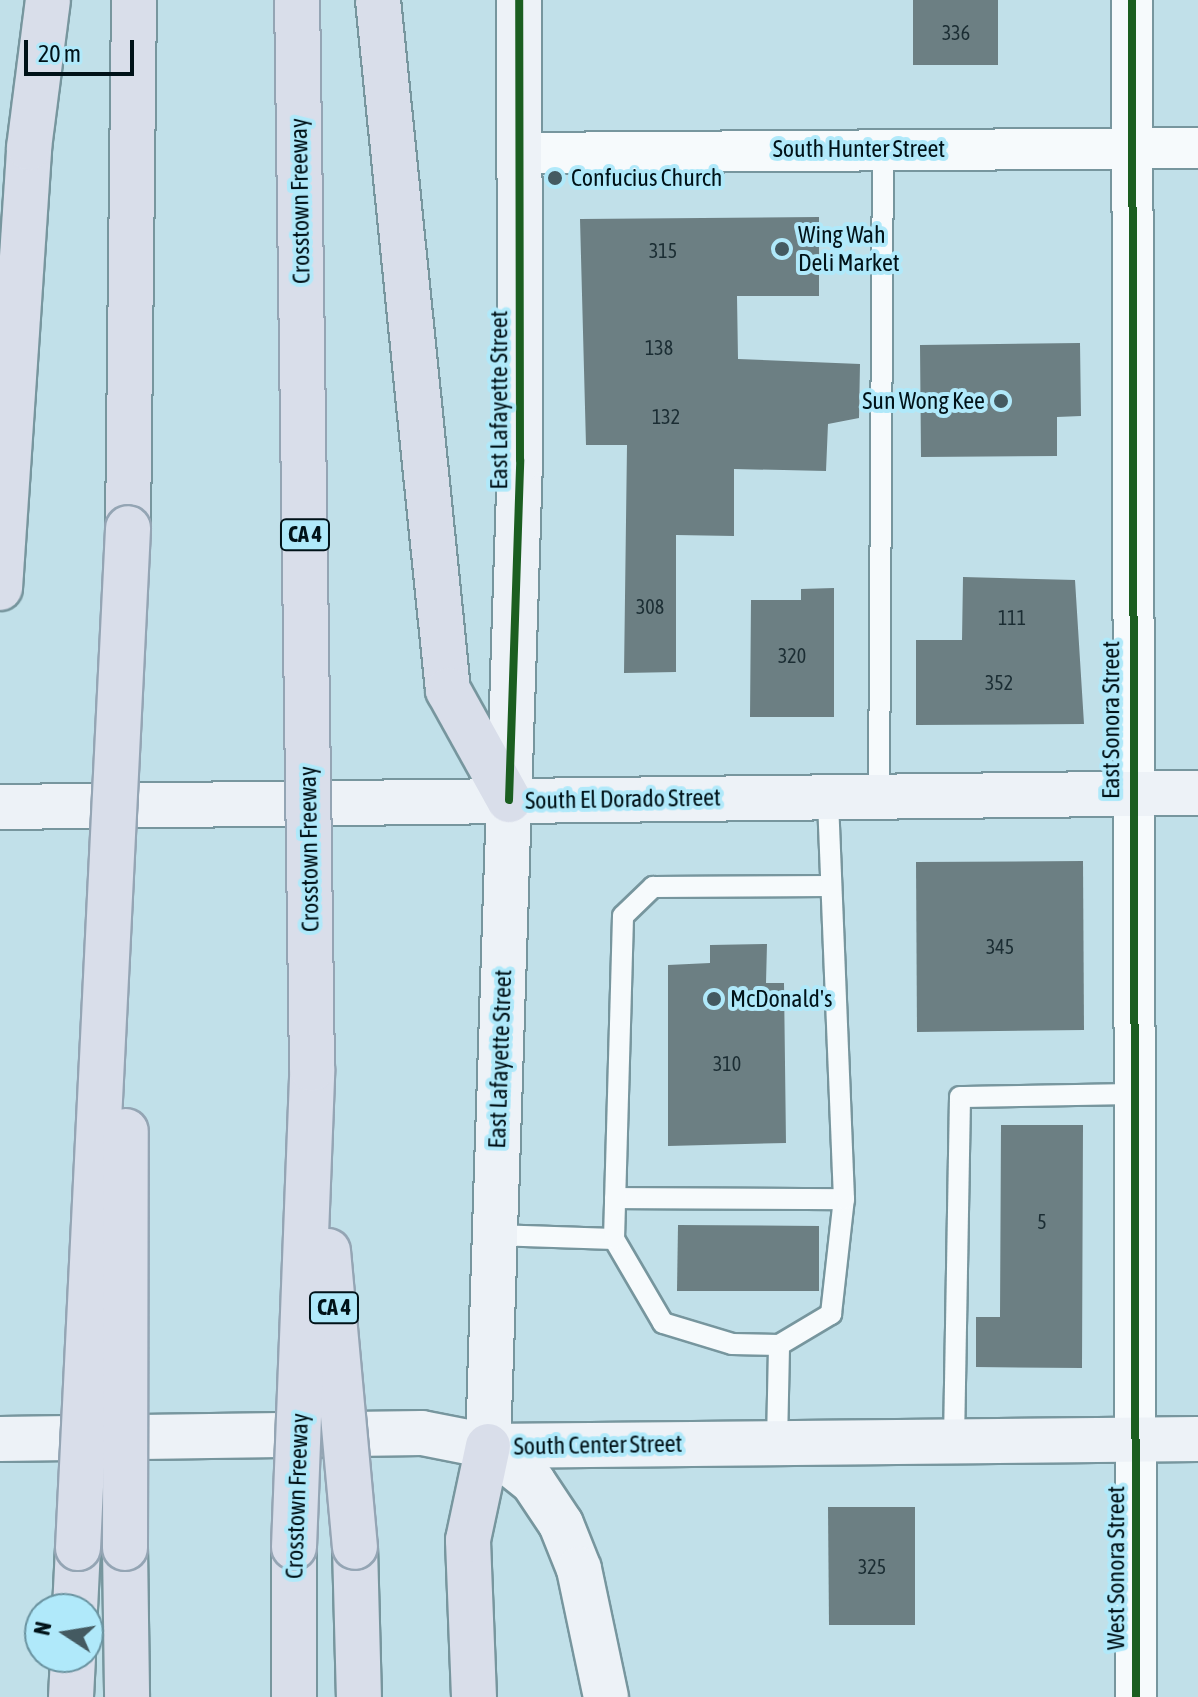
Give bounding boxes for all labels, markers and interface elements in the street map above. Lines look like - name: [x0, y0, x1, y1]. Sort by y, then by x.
- house number: 336: [942, 20, 970, 44]
- scale bar: [28, 24, 138, 74]
- text: 20 m: [38, 40, 81, 67]
- street label: Crosstown Freeway: [284, 118, 316, 284]
- street label: South Hunter Street: [773, 135, 945, 163]
- place label: Confucius Church: [571, 164, 722, 192]
- marker: Confucius Church: [546, 169, 564, 187]
- place label: Wing Wah Deli Market: [798, 221, 900, 277]
- house number: 315: [649, 238, 677, 262]
- marker: Wing Wah Deli Market: [773, 240, 791, 258]
- street label: East Lafayette Street: [485, 310, 513, 490]
- house number: 138: [645, 335, 673, 359]
- place label: Sun Wong Kee: [862, 387, 985, 415]
- marker: Sun Wong Kee: [992, 392, 1010, 410]
- house number: 132: [652, 404, 680, 428]
- road number: CA 4: [279, 517, 331, 553]
- house number: 308: [636, 594, 664, 618]
- house number: 111: [998, 605, 1026, 629]
- street label: East Sonora Street: [1097, 641, 1125, 799]
- house number: 320: [778, 643, 806, 667]
- house number: 352: [985, 670, 1013, 694]
- street label: Crosstown Freeway: [293, 766, 325, 932]
- street label: South El Dorado Street: [525, 783, 721, 815]
- house number: 345: [986, 934, 1014, 958]
- street label: East Lafayette Street: [482, 969, 518, 1149]
- place label: McDonald's: [730, 985, 832, 1013]
- marker: McDonald's: [705, 990, 723, 1008]
- house number: 310: [713, 1051, 741, 1075]
- house number: 5: [1037, 1209, 1047, 1233]
- road number: CA 4: [308, 1290, 360, 1326]
- street label: Crosstown Freeway: [280, 1413, 314, 1579]
- street label: South Center Street: [513, 1429, 683, 1461]
- street label: West Sonora Street: [1102, 1486, 1130, 1650]
- house number: 325: [858, 1554, 886, 1578]
- north arrow: [24, 1593, 104, 1673]
- text: N: [28, 1619, 57, 1637]

